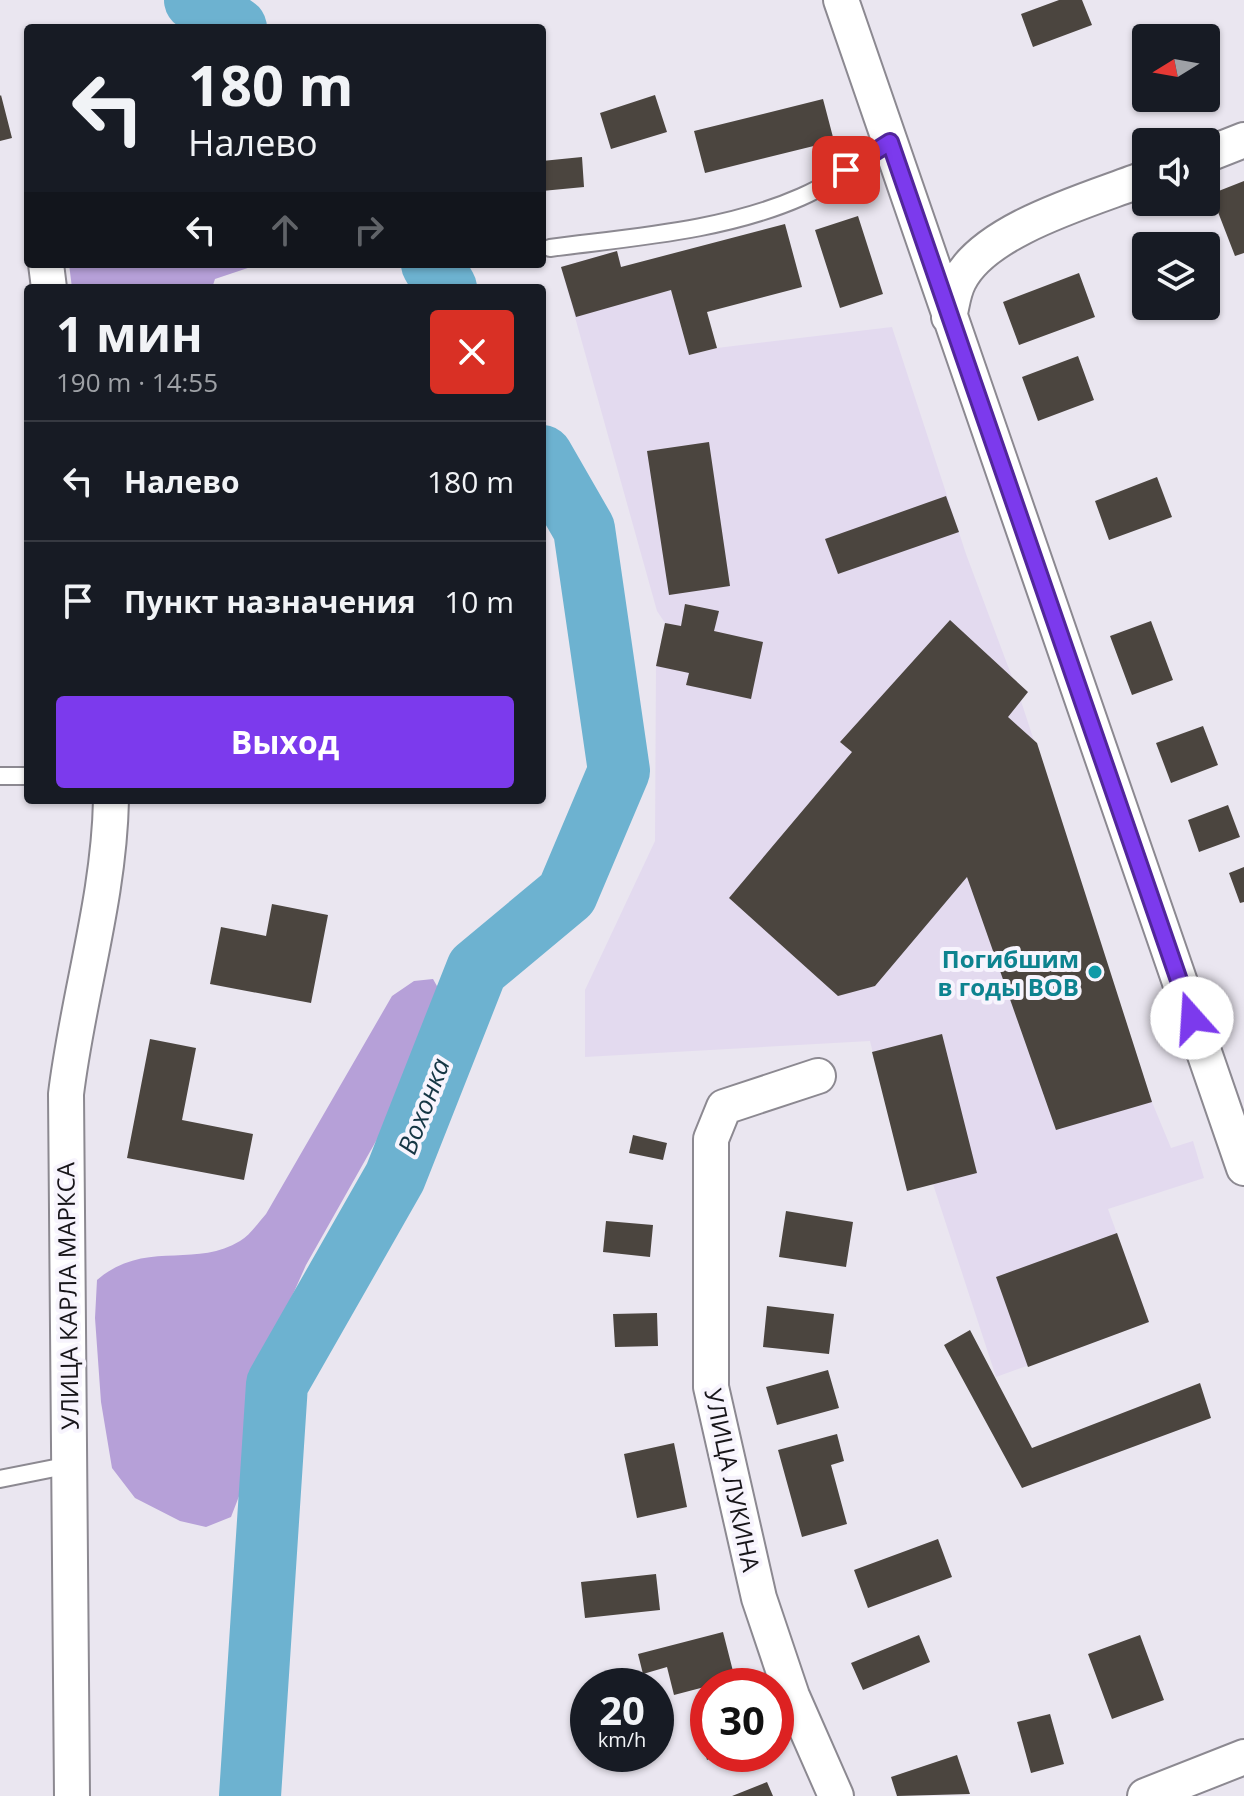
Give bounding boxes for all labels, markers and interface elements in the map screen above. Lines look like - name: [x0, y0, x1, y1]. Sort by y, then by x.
- north arrow: [1132, 24, 1220, 112]
- map controls: [1132, 24, 1220, 320]
- text: 180 m: [188, 46, 354, 122]
- icon: left: [56, 56, 160, 160]
- text: Налево: [188, 118, 318, 167]
- button: sound: [1132, 128, 1220, 216]
- pin: [812, 136, 880, 204]
- icon: arrive: [824, 148, 868, 192]
- icon: left: [179, 208, 223, 252]
- icon: ahead: [263, 208, 307, 252]
- icon: right: [347, 208, 391, 252]
- button: layers: [1132, 232, 1220, 320]
- text: 1 мин: [56, 301, 203, 366]
- button: close: [430, 310, 514, 394]
- text: 190 m · 14:55: [56, 364, 218, 400]
- icon: left: [56, 459, 100, 503]
- text: Налево: [124, 461, 240, 502]
- text: 180 m: [427, 461, 514, 502]
- icon: arrive: [56, 579, 100, 623]
- text: Пункт назначения: [124, 581, 416, 622]
- text: 10 m: [444, 581, 514, 622]
- button: Выход: [56, 696, 514, 788]
- place label: Погибшим в годы ВОВ: [937, 942, 1079, 1003]
- marker: Погибшим в годы ВОВ: [1086, 963, 1104, 981]
- position arrow: [1150, 976, 1234, 1060]
- water label: Вохонка: [388, 1053, 458, 1159]
- street label: УЛИЦА КАРЛА МАРКСА: [48, 1161, 86, 1430]
- street label: УЛИЦА ЛУКИНА: [697, 1385, 769, 1575]
- speed limit sign: 30: [690, 1668, 794, 1772]
- text: 20: [599, 1682, 645, 1737]
- text: km/h: [598, 1726, 646, 1753]

